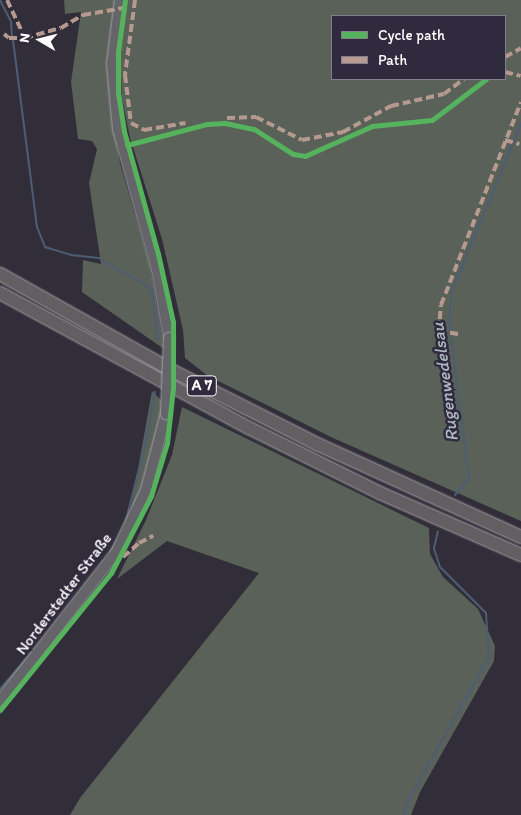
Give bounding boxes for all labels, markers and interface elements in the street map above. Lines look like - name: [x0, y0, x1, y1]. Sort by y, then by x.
- north arrow: [15, 15, 65, 65]
- legend: [331, 15, 506, 80]
- text: Cycle path: [378, 26, 445, 44]
- text: N: [16, 32, 34, 44]
- text: Path: [378, 51, 407, 69]
- water label: Rugenwedelsau: [427, 321, 463, 443]
- road number: A 7: [186, 374, 218, 398]
- street label: Norderstedter Straße: [12, 529, 116, 659]

